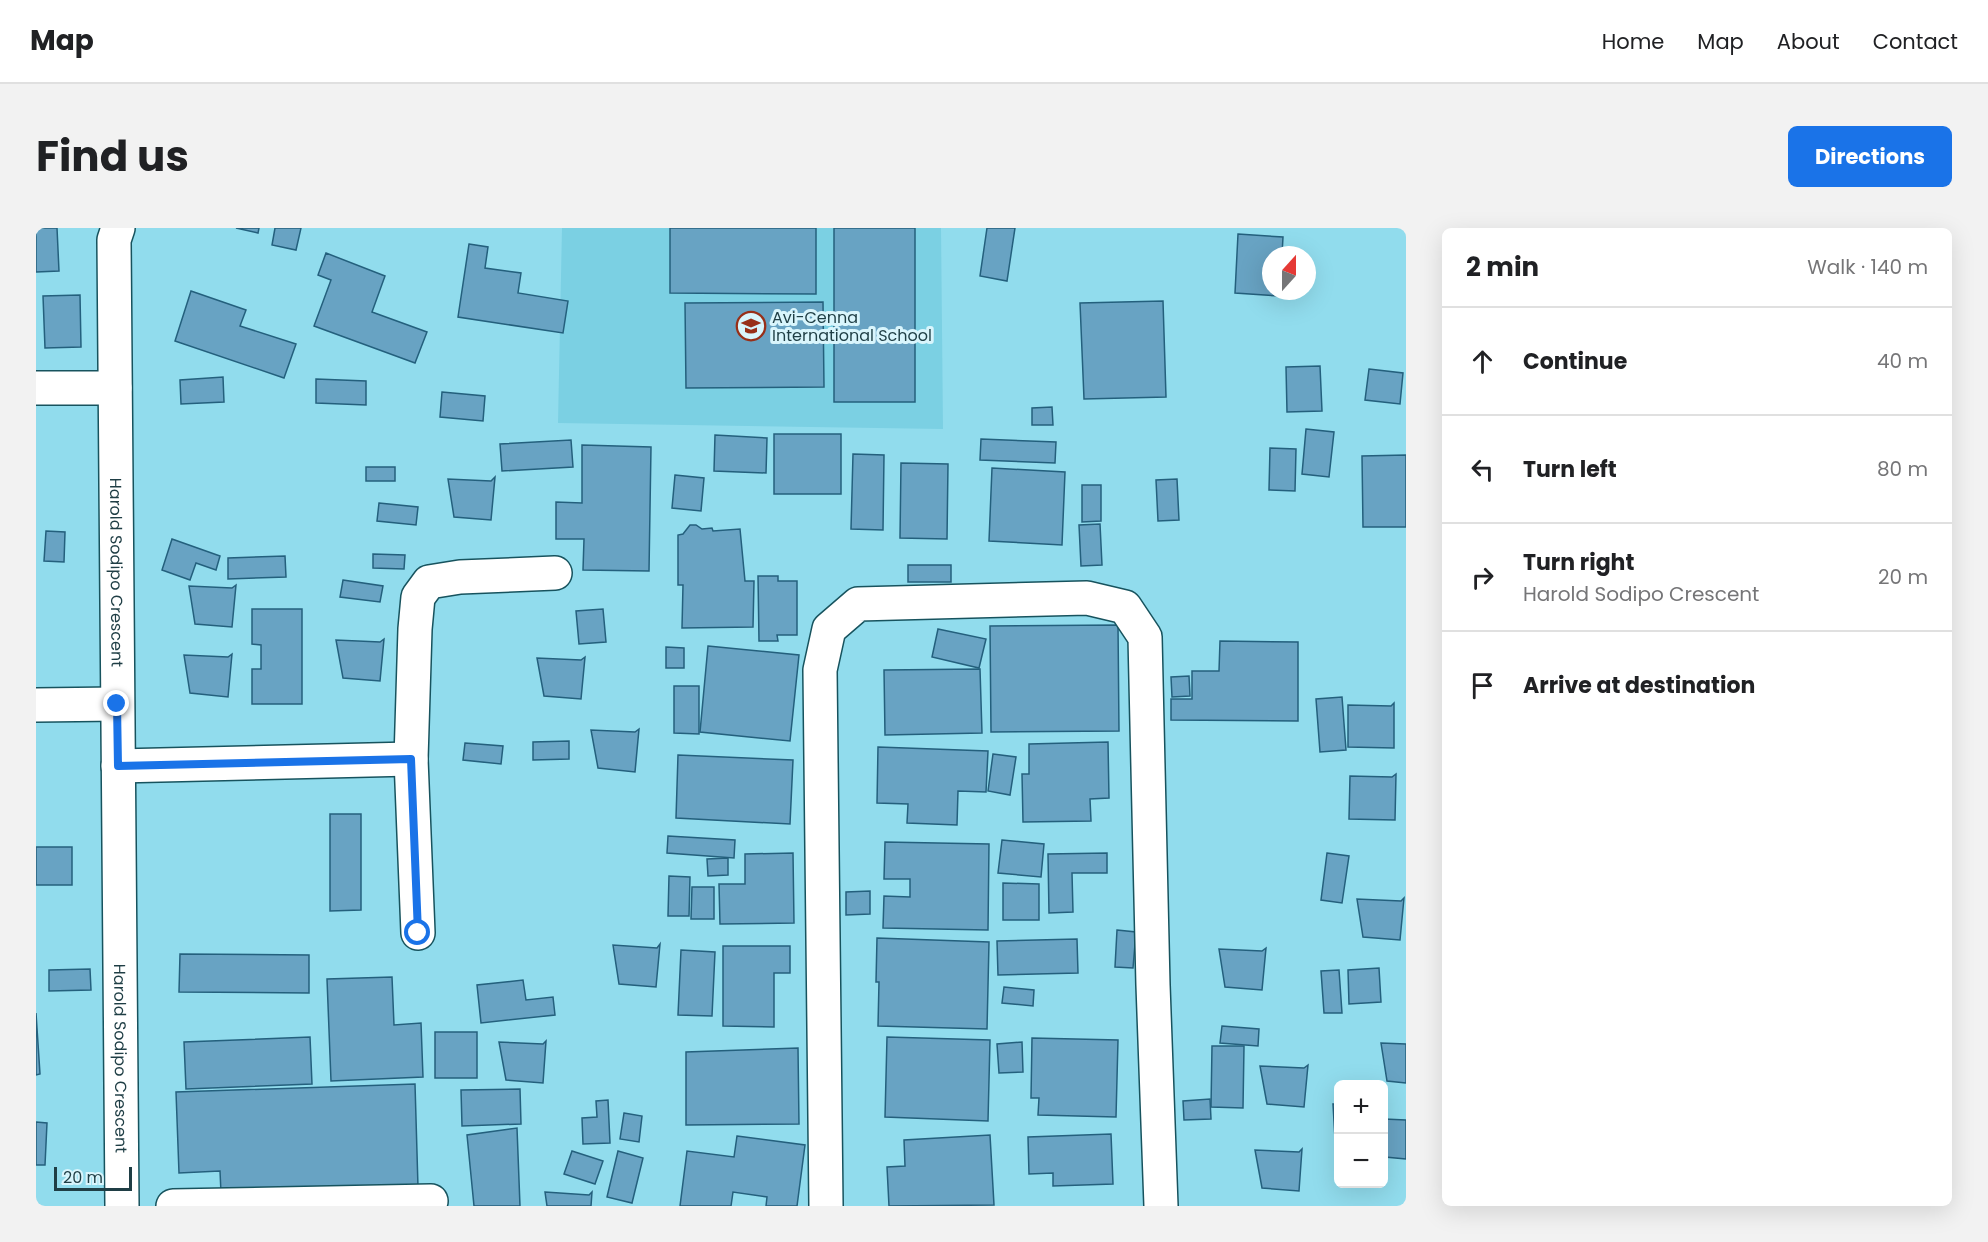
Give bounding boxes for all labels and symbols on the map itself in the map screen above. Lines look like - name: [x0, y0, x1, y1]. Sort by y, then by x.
- north arrow: [1262, 246, 1316, 300]
- place label: Avi-Cenna International School: [772, 306, 932, 347]
- school or university icon: Avi-Cenna International School: [735, 310, 767, 342]
- street label: Harold Sodipo Crescent: [104, 478, 129, 667]
- route end: [103, 690, 129, 716]
- route start: [404, 919, 430, 945]
- street label: Harold Sodipo Crescent: [108, 964, 133, 1153]
- scale bar: [54, 1164, 132, 1192]

